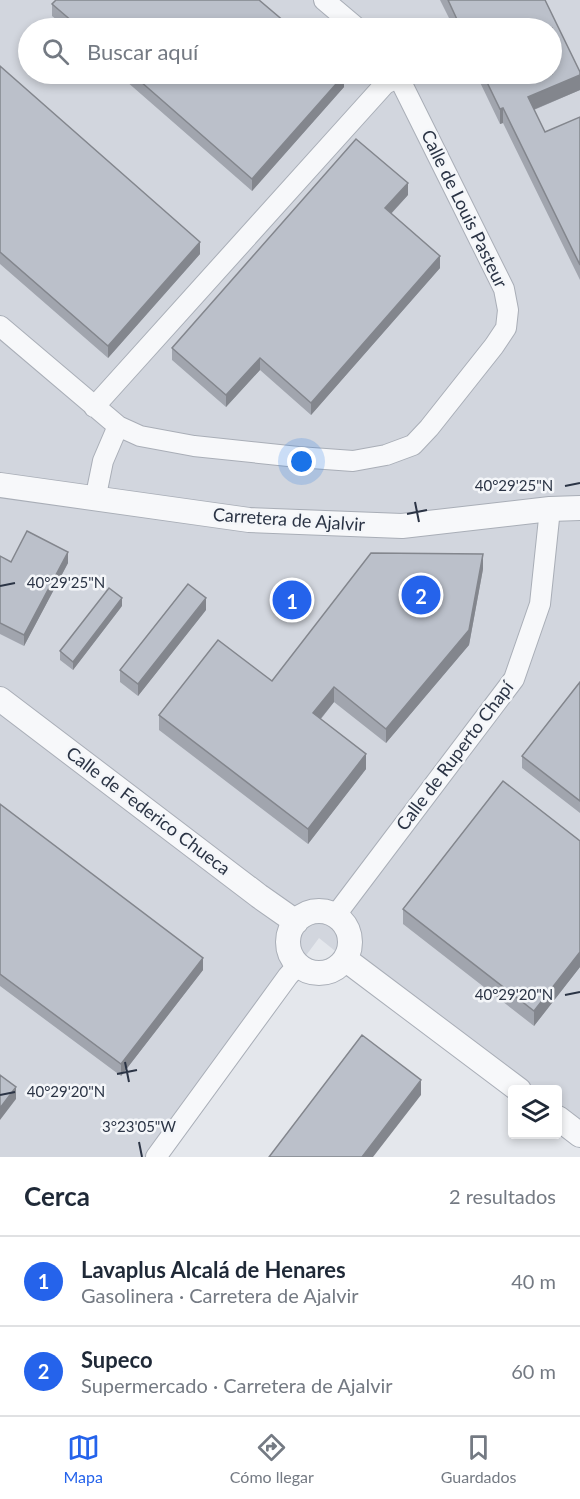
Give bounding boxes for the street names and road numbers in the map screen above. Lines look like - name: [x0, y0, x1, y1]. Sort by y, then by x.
- street label: Calle de Louis Pasteur: [417, 126, 513, 292]
- street label: Carretera de Ajalvir: [212, 503, 366, 535]
- street label: Calle de Ruperto Chapí: [391, 676, 518, 835]
- street label: Calle de Federico Chueca: [62, 741, 235, 879]

